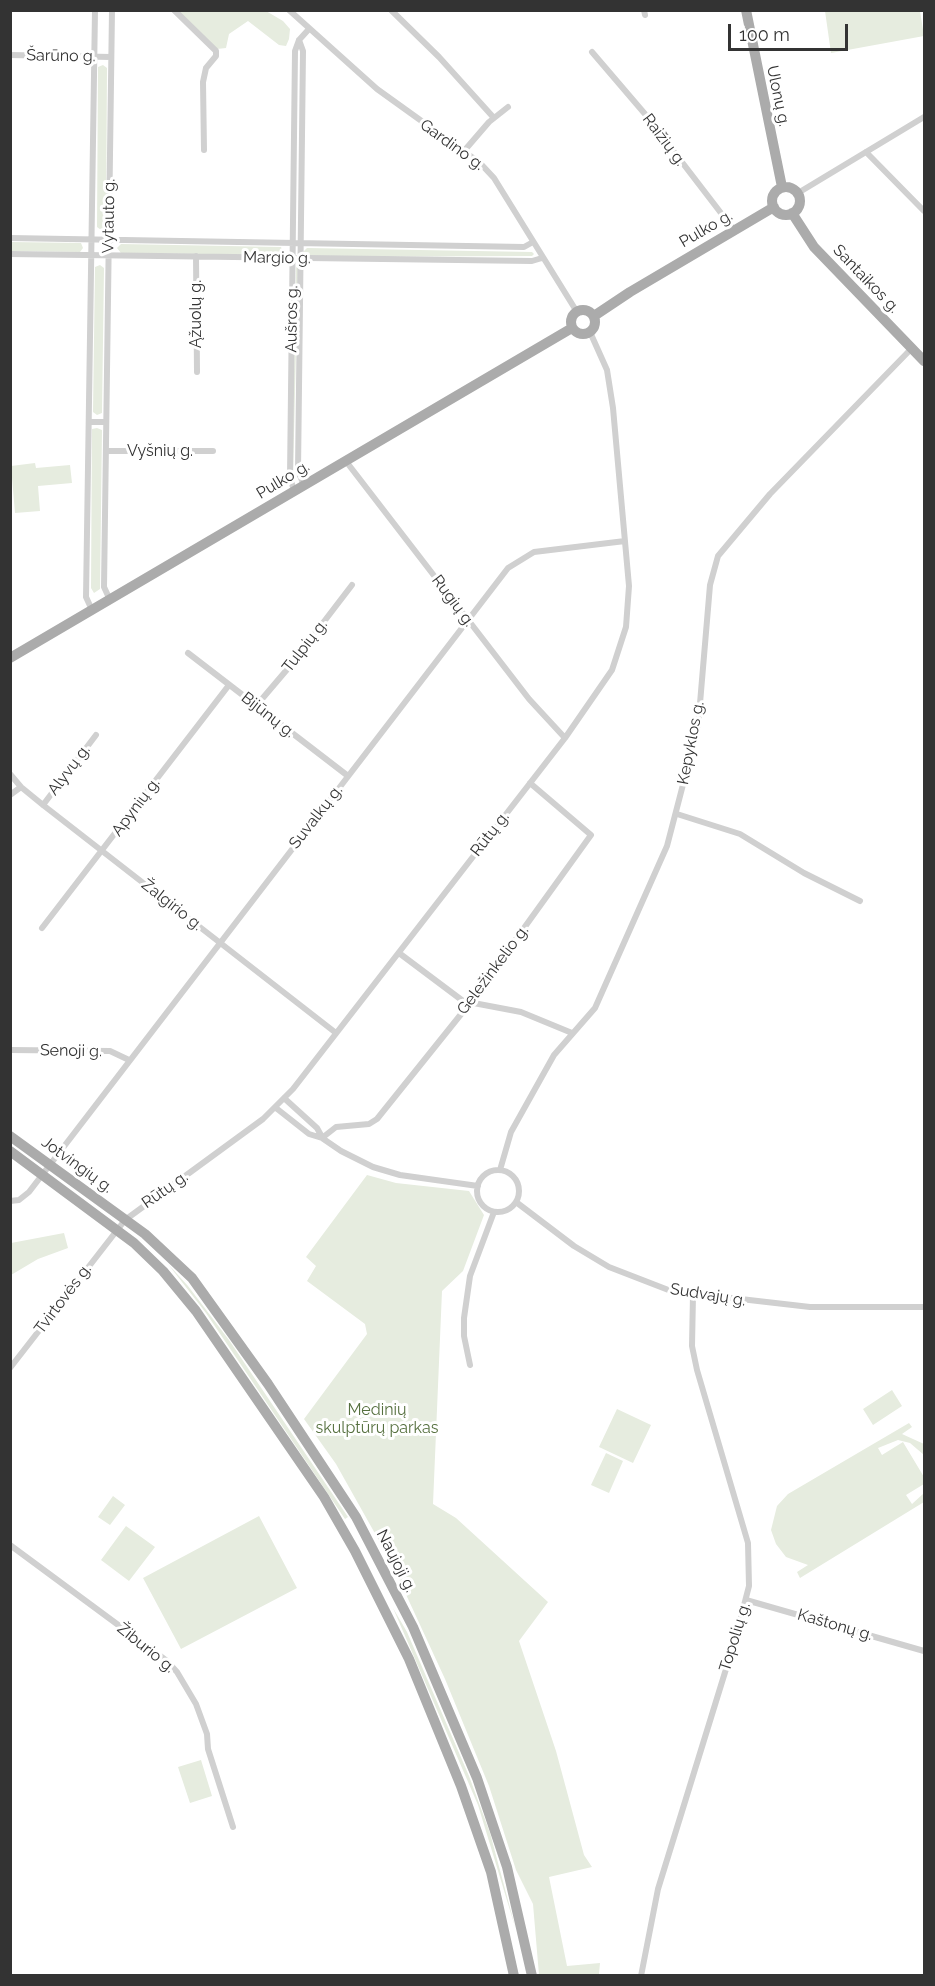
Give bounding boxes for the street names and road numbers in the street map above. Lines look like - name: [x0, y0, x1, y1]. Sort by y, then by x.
- street label: Šarūno g.: [26, 46, 96, 66]
- street label: Ulonų g.: [762, 64, 794, 128]
- street label: Raižių g.: [638, 110, 690, 170]
- street label: Gardino g.: [416, 115, 488, 175]
- street label: Vytauto g.: [99, 178, 119, 254]
- street label: Pulko g.: [676, 206, 736, 252]
- street label: Santaikos g.: [829, 241, 903, 317]
- street label: Margio g.: [243, 248, 311, 268]
- street label: Ąžuolų g.: [186, 280, 206, 348]
- street label: Aušros g.: [282, 285, 302, 353]
- street label: Vyšnių g.: [127, 441, 193, 461]
- street label: Pulko g.: [253, 457, 313, 503]
- street label: Rugių g.: [427, 571, 479, 631]
- street label: Tulpių g.: [278, 616, 332, 676]
- street label: Bijūnų g.: [237, 688, 299, 742]
- street label: Kepyklos g.: [674, 700, 708, 786]
- street label: Alyvų g.: [44, 741, 94, 799]
- street label: Apynių g.: [108, 774, 164, 840]
- street label: Suvalkų g.: [285, 781, 347, 853]
- street label: Rūtų g.: [467, 808, 513, 860]
- street label: Žalgirio g.: [138, 875, 206, 935]
- street label: Geležinkelio g.: [453, 922, 533, 1018]
- street label: Senoji g.: [40, 1041, 102, 1061]
- street label: Jotvingių g.: [38, 1133, 116, 1197]
- street label: Rūtų g.: [138, 1167, 192, 1213]
- street label: Tvirtovės g.: [30, 1260, 96, 1338]
- street label: Sudvajų g.: [669, 1280, 747, 1310]
- street label: Naujoji g.: [372, 1526, 420, 1596]
- street label: Topolių g.: [715, 1600, 755, 1674]
- street label: Kaštonų g.: [795, 1605, 875, 1645]
- street label: Žiburio g.: [113, 1619, 179, 1677]

